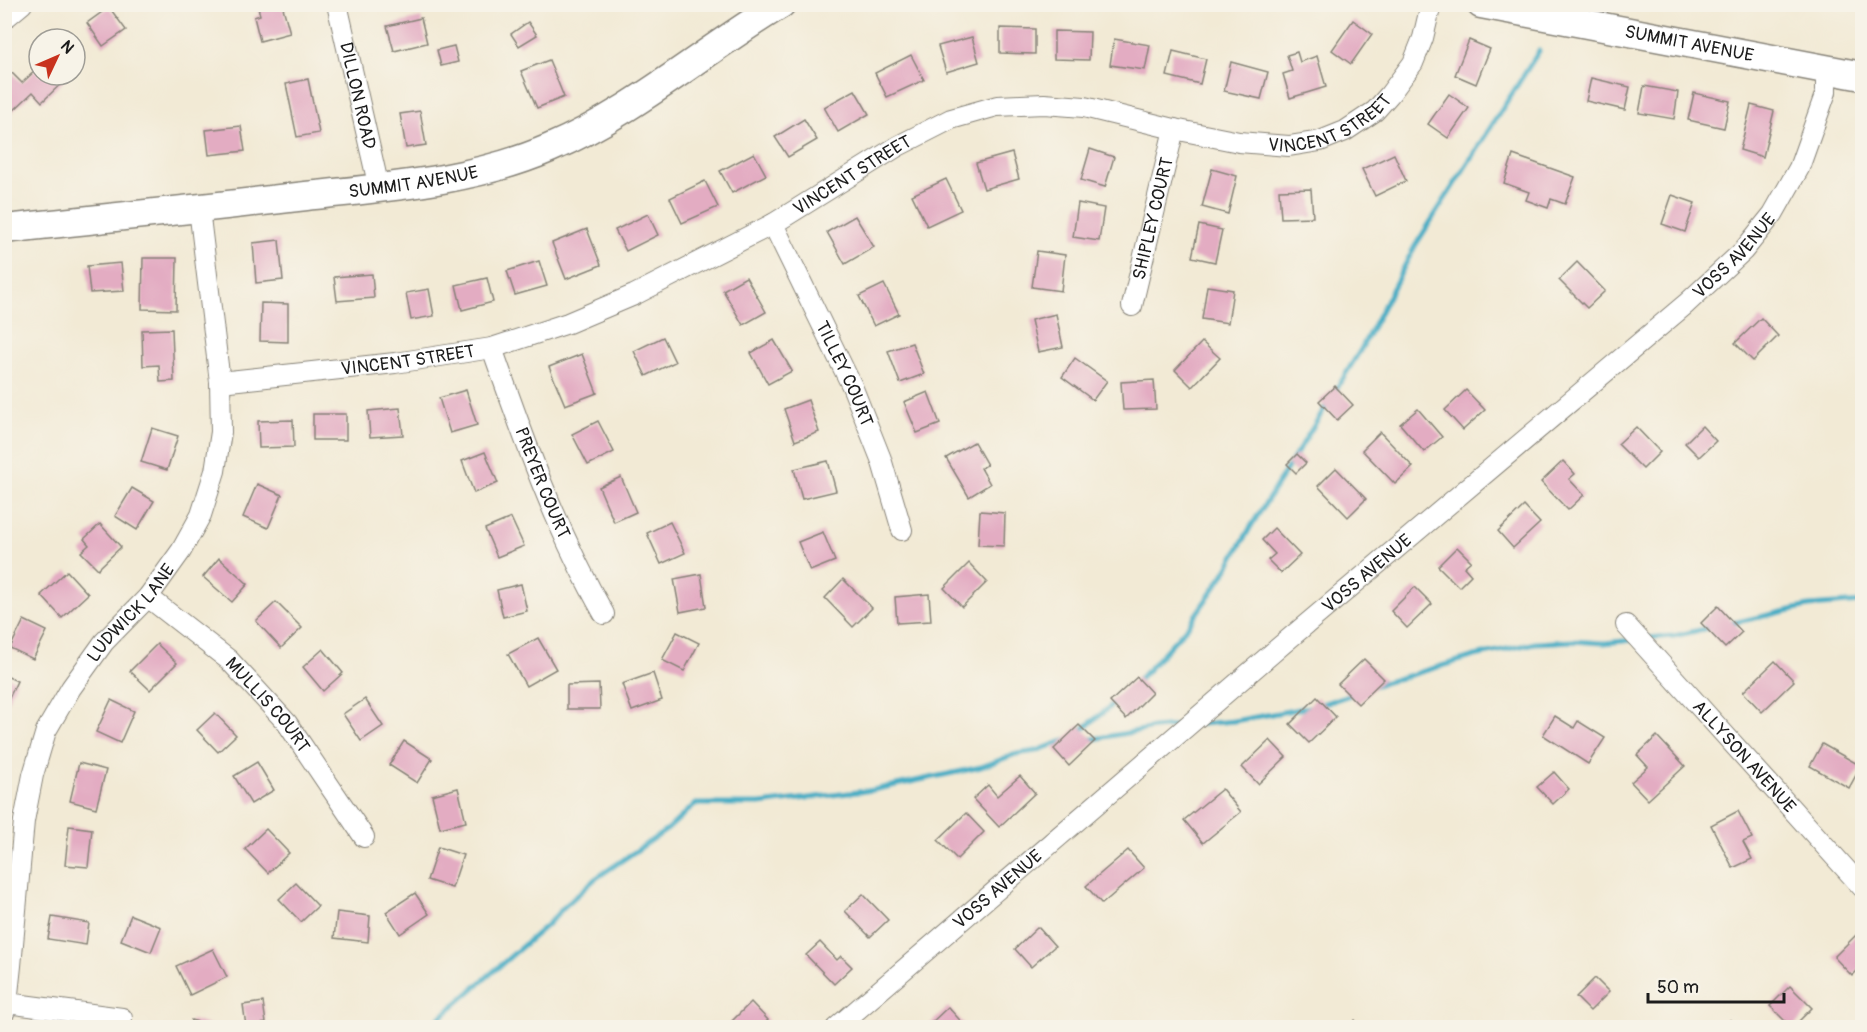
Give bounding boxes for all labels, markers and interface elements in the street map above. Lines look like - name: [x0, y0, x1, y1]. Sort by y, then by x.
- street label: SUMMIT AVENUE: [1623, 20, 1756, 67]
- north arrow: [27, 27, 87, 87]
- text: N: [56, 36, 78, 58]
- street label: DILLON ROAD: [334, 40, 381, 151]
- street label: VINCENT STREET: [1267, 89, 1397, 159]
- street label: VINCENT STREET: [789, 130, 915, 221]
- street label: SHIPLEY COURT: [1128, 155, 1179, 282]
- street label: SUMMIT AVENUE: [347, 161, 480, 203]
- street label: VOSS AVENUE: [1688, 208, 1781, 304]
- street label: TILLEY COURT: [810, 317, 878, 430]
- street label: VINCENT STREET: [340, 340, 476, 381]
- street label: PREYER COURT: [509, 424, 575, 542]
- street label: VOSS AVENUE: [1317, 529, 1417, 618]
- street label: LUDWICK LANE: [82, 559, 180, 667]
- street label: MULLIS COURT: [220, 653, 315, 757]
- street label: ALLYSON AVENUE: [1687, 696, 1801, 818]
- street label: VOSS AVENUE: [948, 845, 1047, 934]
- scale bar: [1648, 966, 1784, 1004]
- text: 50 m: [1657, 976, 1699, 999]

